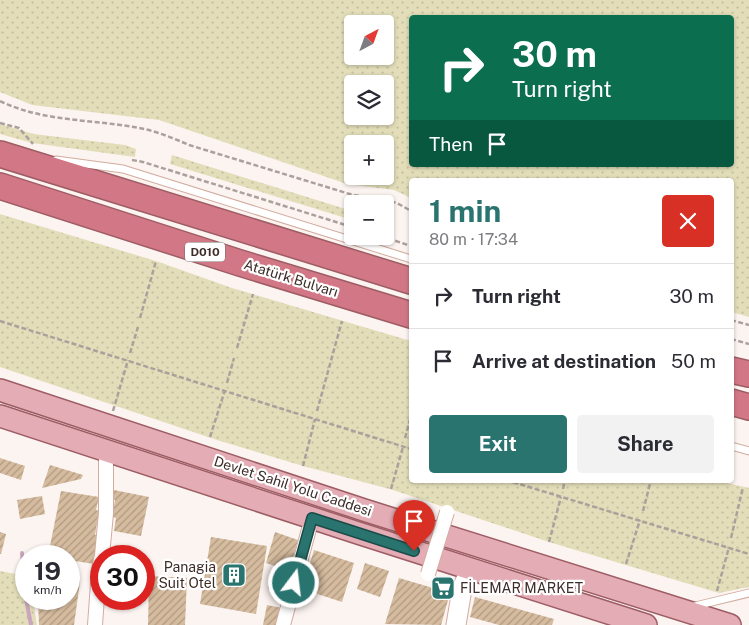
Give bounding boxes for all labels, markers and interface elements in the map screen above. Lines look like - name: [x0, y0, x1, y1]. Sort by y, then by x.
- north arrow: [344, 15, 394, 65]
- map controls: [344, 15, 394, 245]
- text: 30 m: [512, 34, 597, 75]
- icon: right: [429, 35, 494, 100]
- button: layers: [344, 75, 394, 125]
- text: Turn right: [512, 76, 612, 102]
- icon: arrive: [483, 130, 511, 158]
- text: Then: [429, 133, 473, 155]
- button: +: [344, 135, 394, 185]
- text: 1 min: [429, 193, 501, 229]
- button: −: [344, 195, 394, 245]
- button: close: [662, 195, 714, 247]
- text: 80 m · 17:34: [429, 230, 518, 249]
- road number: D010: [185, 242, 225, 262]
- street label: Atatürk Bulvarı: [242, 256, 340, 300]
- icon: right: [429, 282, 457, 310]
- text: Turn right: [472, 285, 561, 307]
- text: 30 m: [669, 285, 714, 307]
- icon: arrive: [429, 347, 457, 375]
- text: Arrive at destination: [472, 350, 656, 372]
- text: 50 m: [671, 350, 716, 372]
- button: Exit: [429, 415, 567, 473]
- button: Share: [577, 415, 714, 473]
- street label: Devlet Sahil Yolu Caddesi: [212, 453, 374, 519]
- pin: [393, 500, 435, 551]
- icon: arrive: [400, 507, 428, 535]
- speed limit sign: 30: [90, 545, 155, 610]
- text: 19: [34, 556, 61, 586]
- position arrow: [267, 556, 319, 608]
- place label: Panagia Suit Otel: [158, 559, 216, 591]
- building icon: Panagia Suit Otel: [221, 562, 247, 588]
- supermarket icon: FİLEMAR MARKET: [430, 575, 456, 601]
- place label: FİLEMAR MARKET: [460, 578, 583, 596]
- text: km/h: [33, 583, 62, 597]

